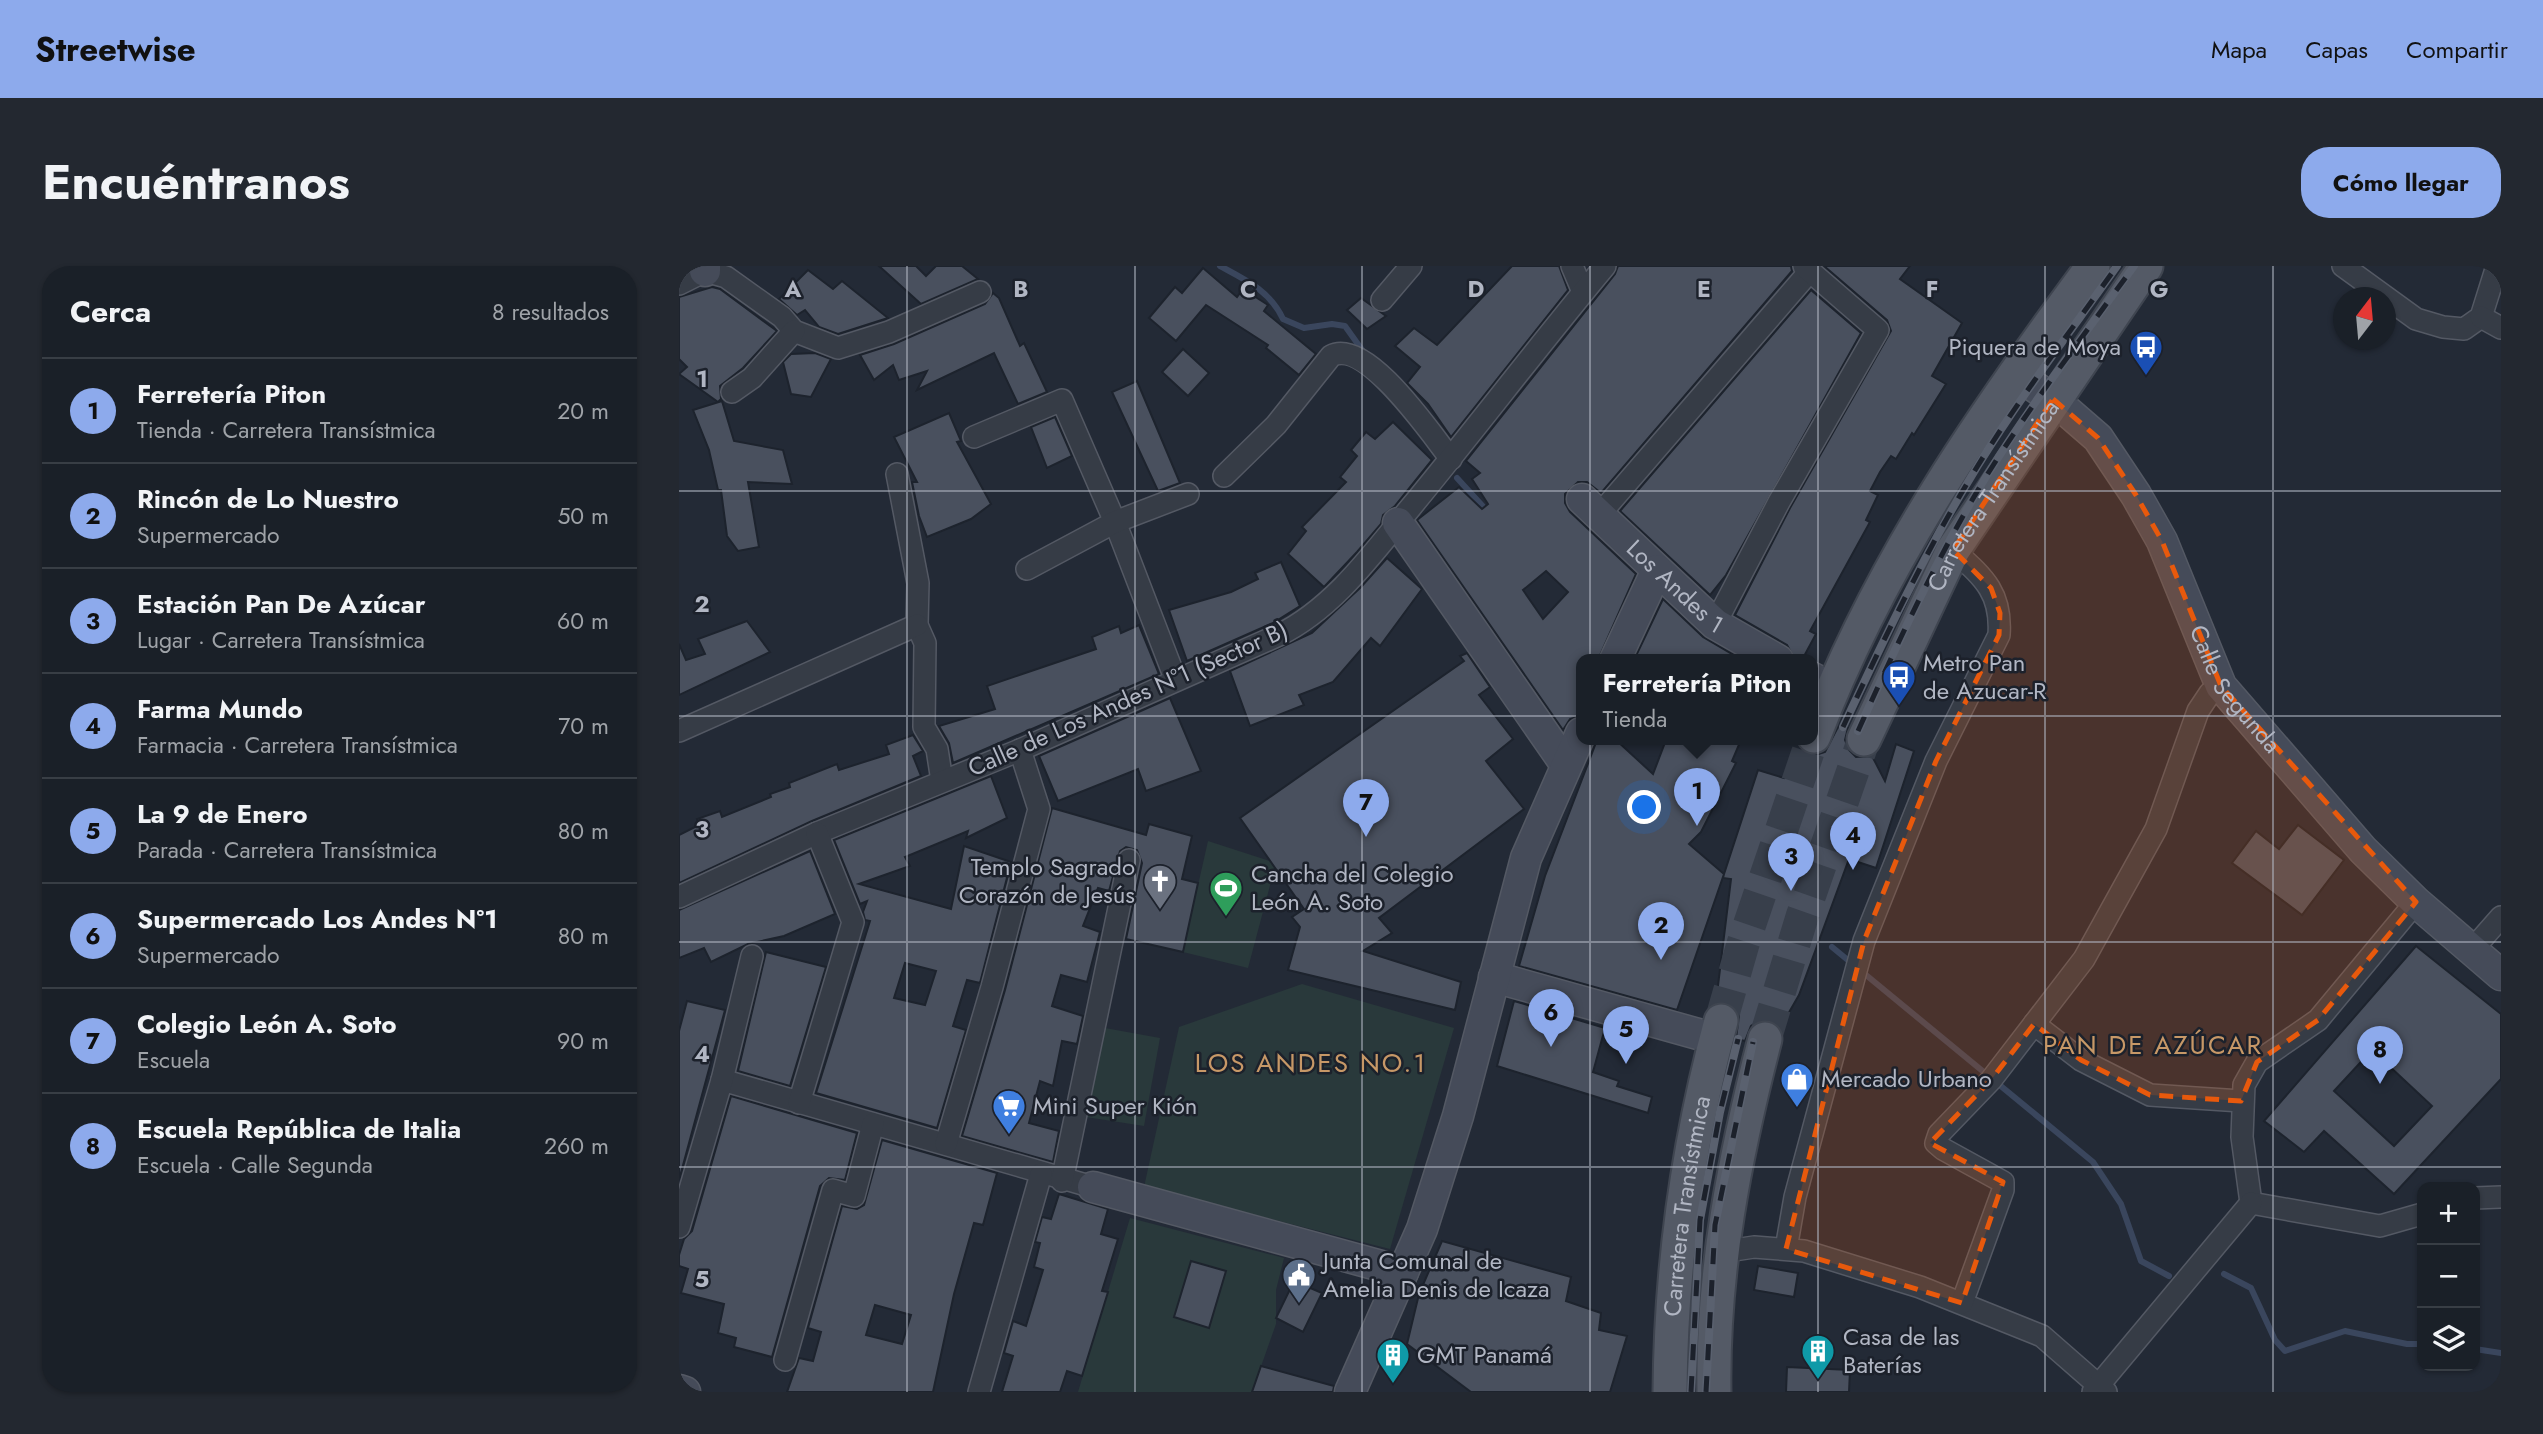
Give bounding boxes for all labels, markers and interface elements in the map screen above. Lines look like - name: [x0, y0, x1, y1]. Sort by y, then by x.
- text: Streetwise: [35, 26, 196, 73]
- text: Mapa: [2211, 32, 2267, 67]
- text: Capas: [2305, 32, 2368, 67]
- text: Compartir: [2406, 32, 2508, 67]
- text: Encuéntranos: [42, 147, 350, 217]
- button: Cómo llegar: [2301, 147, 2501, 218]
- text: A: [784, 272, 802, 306]
- text: B: [1013, 272, 1029, 306]
- text: C: [1240, 272, 1256, 306]
- text: D: [1468, 272, 1485, 306]
- text: E: [1697, 272, 1711, 306]
- text: F: [1926, 272, 1938, 306]
- text: G: [2150, 272, 2168, 306]
- north arrow: [2333, 287, 2396, 350]
- text: Cerca: [70, 290, 151, 333]
- text: 8 resultados: [492, 295, 609, 329]
- bus stop icon: Piquera de Moya: [2127, 328, 2165, 377]
- place label: Piquera de Moya: [1948, 329, 2121, 364]
- text: 1: [696, 362, 708, 396]
- text: Ferretería Piton: [137, 375, 326, 413]
- street label: Carretera Transístmica: [1918, 392, 2067, 597]
- text: 1: [87, 394, 99, 428]
- text: 20 m: [557, 394, 609, 428]
- text: Tienda · Carretera Transístmica: [137, 413, 436, 447]
- text: Rincón de Lo Nuestro: [137, 480, 399, 518]
- text: 2: [85, 499, 101, 533]
- text: 50 m: [557, 499, 609, 533]
- text: Supermercado: [137, 518, 280, 552]
- street label: Los Andes 1: [1619, 531, 1730, 642]
- text: Estación Pan De Azúcar: [137, 585, 425, 623]
- text: 2: [694, 587, 710, 621]
- text: 3: [86, 604, 100, 638]
- text: 60 m: [557, 604, 609, 638]
- street label: Calle de Los Andes N°1 (Sector B): [962, 612, 1293, 785]
- street label: Calle Segunda: [2181, 620, 2289, 761]
- text: Lugar · Carretera Transístmica: [137, 623, 425, 657]
- place label: Metro Pan de Azucar-R: [1923, 645, 2047, 708]
- popup: [1576, 654, 1818, 745]
- bus stop icon: Metro Pan de Azucar-R: [1880, 658, 1918, 707]
- text: Ferretería Piton: [1602, 664, 1792, 702]
- text: Farma Mundo: [137, 690, 303, 728]
- text: Tienda: [1602, 702, 1667, 736]
- text: 4: [85, 709, 101, 743]
- text: 70 m: [558, 709, 609, 743]
- text: Farmacia · Carretera Transístmica: [137, 728, 458, 762]
- pin: 1: [1674, 768, 1720, 826]
- pin: 7: [1343, 779, 1389, 837]
- your location: [1627, 790, 1661, 824]
- text: La 9 de Enero: [137, 795, 308, 833]
- text: 3: [695, 812, 709, 846]
- pin: 4: [1830, 812, 1876, 870]
- text: 5: [86, 814, 100, 848]
- text: 80 m: [558, 814, 609, 848]
- text: Parada · Carretera Transístmica: [137, 833, 437, 867]
- pin: 3: [1768, 833, 1814, 891]
- place label: Templo Sagrado Corazón de Jesús: [959, 849, 1135, 912]
- place label: Cancha del Colegio León A. Soto: [1251, 856, 1454, 919]
- church icon: Templo Sagrado Corazón de Jesús: [1141, 862, 1179, 911]
- sports icon: Cancha del Colegio León A. Soto: [1207, 869, 1245, 918]
- text: Supermercado Los Andes N°1: [137, 900, 497, 938]
- pin: 2: [1638, 902, 1684, 960]
- text: 6: [85, 919, 101, 953]
- text: 80 m: [558, 919, 609, 953]
- text: Supermercado: [137, 938, 280, 972]
- pin: 6: [1528, 989, 1574, 1047]
- text: Colegio León A. Soto: [137, 1005, 397, 1043]
- pin: 5: [1603, 1006, 1649, 1064]
- text: 7: [86, 1024, 100, 1058]
- text: 90 m: [557, 1024, 609, 1058]
- district label: PAN DE AZÚCAR: [2043, 1026, 2263, 1064]
- pin: 8: [2357, 1026, 2403, 1084]
- text: 4: [694, 1037, 710, 1071]
- text: Escuela: [137, 1043, 210, 1077]
- district label: LOS ANDES NO.1: [1195, 1044, 1427, 1082]
- shop icon: Mercado Urbano: [1778, 1060, 1816, 1109]
- place label: Mercado Urbano: [1821, 1061, 1992, 1096]
- supermarket icon: Mini Super Kión: [990, 1087, 1028, 1136]
- place label: Mini Super Kión: [1033, 1088, 1197, 1123]
- street label: Carretera Transístmica: [1655, 1092, 1719, 1317]
- text: Escuela República de Italia: [137, 1110, 461, 1148]
- text: 8: [86, 1129, 100, 1163]
- text: 260 m: [544, 1129, 609, 1163]
- text: Escuela · Calle Segunda: [137, 1148, 373, 1182]
- map controls: [2417, 1182, 2480, 1371]
- button: +: [2417, 1182, 2480, 1245]
- place label: Junta Comunal de Amelia Denis de Icaza: [1320, 1243, 1550, 1306]
- button: −: [2417, 1245, 2480, 1308]
- public building icon: Junta Comunal de Amelia Denis de Icaza: [1280, 1256, 1318, 1305]
- text: 5: [695, 1262, 709, 1296]
- button: layers: [2417, 1308, 2480, 1371]
- place label: Casa de las Baterías: [1843, 1319, 1959, 1382]
- building icon: Casa de las Baterías: [1799, 1332, 1837, 1381]
- building icon: GMT Panamá: [1374, 1336, 1412, 1385]
- place label: GMT Panamá: [1417, 1337, 1552, 1372]

